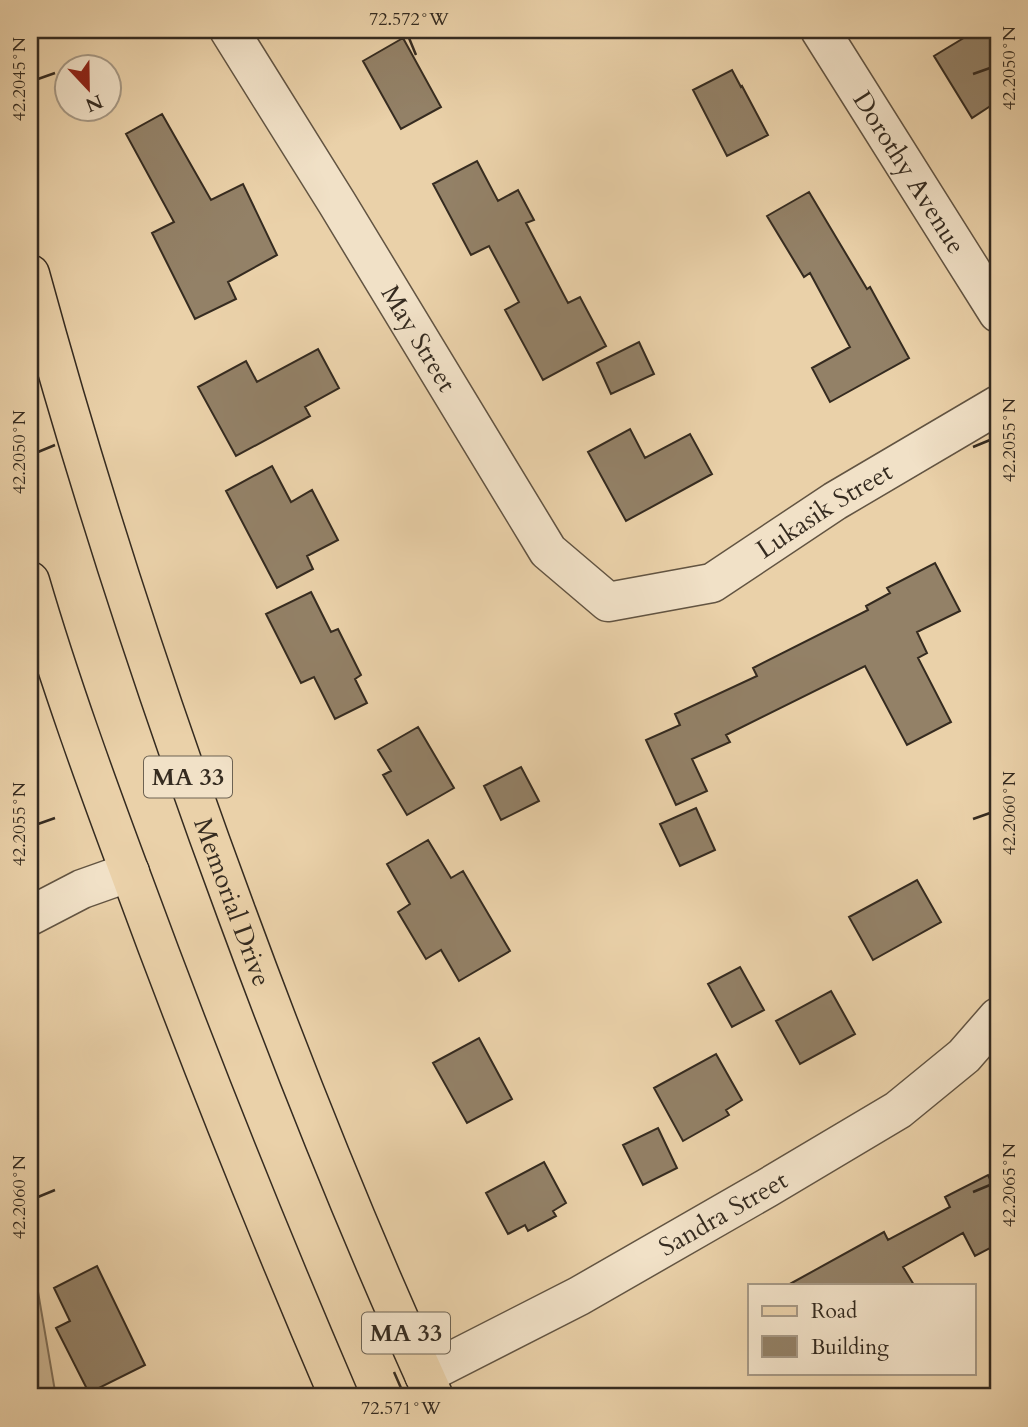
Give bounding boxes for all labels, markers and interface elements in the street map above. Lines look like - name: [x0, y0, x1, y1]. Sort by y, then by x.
- text: 72.572°W: [369, 7, 449, 32]
- text: 42.2050°N: [997, 25, 1022, 110]
- text: 42.2045°N: [7, 36, 32, 121]
- north arrow: [52, 52, 122, 122]
- street label: Dorothy Avenue: [845, 84, 974, 260]
- text: N: [81, 88, 107, 118]
- street label: May Street: [373, 278, 465, 398]
- text: 42.2055°N: [997, 397, 1022, 482]
- text: 42.2050°N: [7, 409, 32, 494]
- street label: Lukasik Street: [749, 454, 898, 566]
- road number: MA 33: [144, 756, 232, 798]
- text: 42.2060°N: [997, 770, 1022, 855]
- text: 42.2055°N: [7, 781, 32, 866]
- street label: Memorial Drive: [186, 813, 280, 991]
- text: 42.2065°N: [997, 1142, 1022, 1227]
- text: 42.2060°N: [7, 1154, 32, 1239]
- street label: Sandra Street: [652, 1162, 794, 1264]
- legend: [748, 1284, 976, 1374]
- text: Road: [811, 1297, 857, 1326]
- road number: MA 33: [362, 1312, 450, 1353]
- text: Building: [811, 1333, 889, 1362]
- text: 72.571°W: [361, 1396, 441, 1421]

